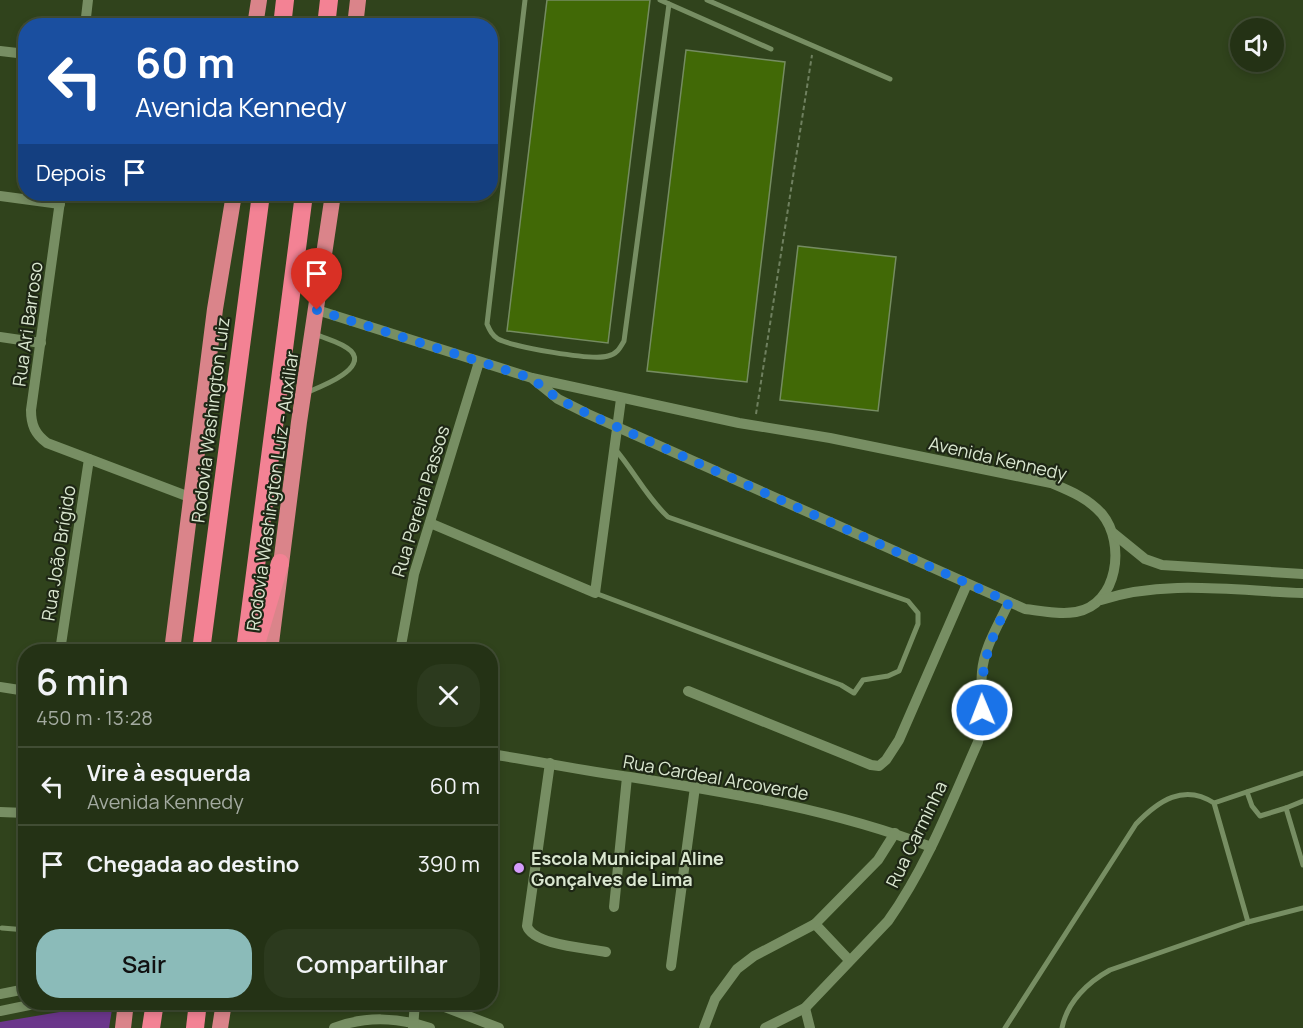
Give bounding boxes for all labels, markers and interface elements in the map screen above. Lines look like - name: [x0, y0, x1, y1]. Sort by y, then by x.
- map controls: [1230, 18, 1284, 72]
- button: sound: [1230, 18, 1284, 72]
- text: 60 m: [135, 33, 235, 91]
- icon: left: [36, 42, 114, 120]
- text: Avenida Kennedy: [135, 88, 347, 125]
- icon: arrive: [118, 156, 151, 189]
- text: Depois: [36, 158, 106, 188]
- pin: [291, 248, 342, 310]
- icon: arrive: [300, 257, 333, 290]
- street label: Rua Ari Barroso: [6, 260, 48, 388]
- street label: Rodovia Washington Luiz: [185, 316, 235, 524]
- street label: Rodovia Washington Luiz - Auxiliar: [240, 349, 304, 633]
- street label: Rua Pereira Passos: [386, 422, 454, 580]
- street label: Avenida Kennedy: [927, 430, 1070, 486]
- street label: Rua João Brígido: [35, 484, 81, 622]
- text: 6 min: [36, 657, 129, 706]
- button: close: [417, 664, 480, 727]
- position arrow: [950, 678, 1014, 742]
- text: 450 m · 13:28: [36, 704, 153, 731]
- street label: Rua Cardeal Arcoverde: [621, 749, 811, 805]
- text: Vire à esquerda: [87, 758, 251, 788]
- icon: left: [36, 770, 69, 803]
- text: 60 m: [430, 771, 480, 801]
- street label: Rua Carminha: [880, 777, 952, 891]
- text: Avenida Kennedy: [87, 788, 244, 815]
- place label: Escola Municipal Aline Gonçalves de Lima: [531, 846, 724, 891]
- icon: arrive: [36, 848, 69, 881]
- text: Chegada ao destino: [87, 849, 299, 879]
- text: 390 m: [418, 849, 480, 879]
- marker: Escola Municipal Aline Gonçalves de Lima: [512, 861, 526, 875]
- button: Sair: [36, 929, 252, 998]
- button: Compartilhar: [264, 929, 480, 998]

